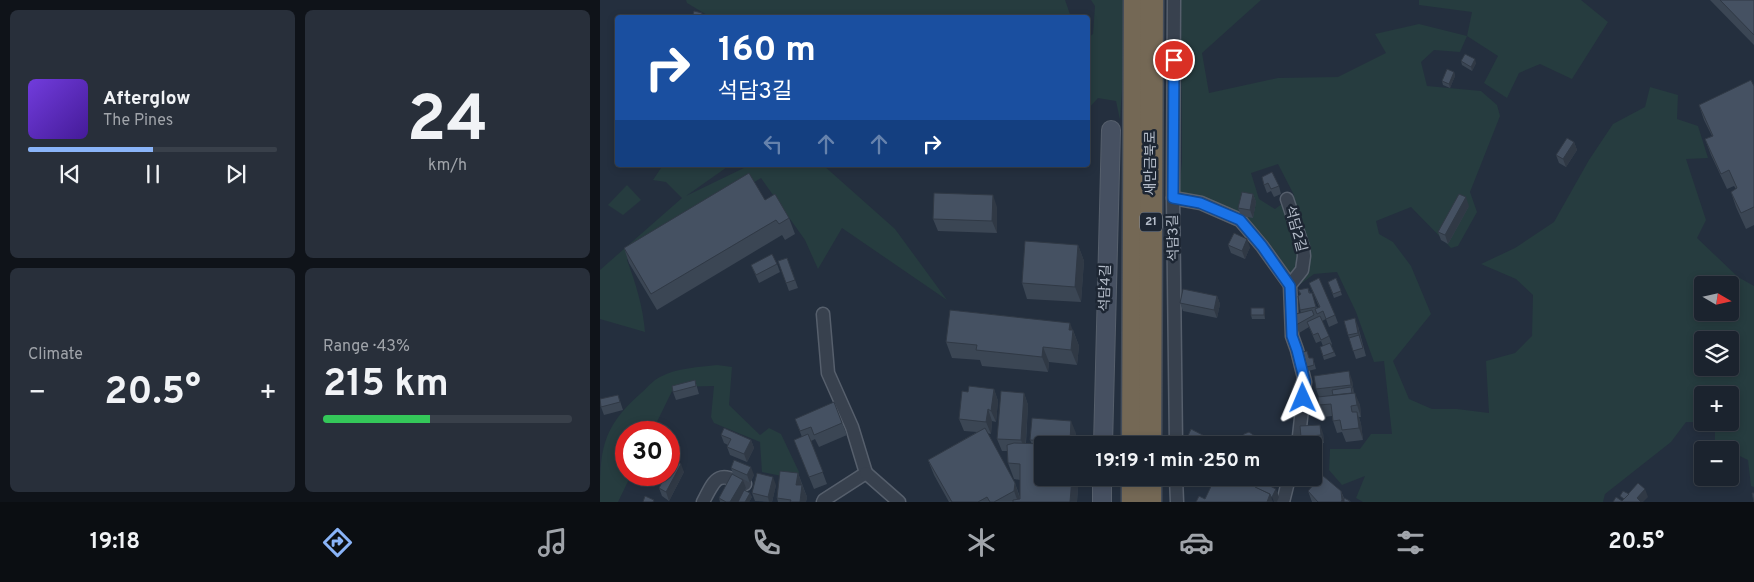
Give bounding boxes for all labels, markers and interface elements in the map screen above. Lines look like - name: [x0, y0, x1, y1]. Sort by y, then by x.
- text: 160 m: [718, 29, 816, 73]
- icon: right: [635, 35, 700, 100]
- pin: [1153, 39, 1195, 81]
- icon: arrive: [1160, 46, 1188, 74]
- text: 석담3길: [718, 79, 792, 106]
- text: 24: [407, 82, 488, 164]
- text: Afterglow: [103, 87, 191, 111]
- text: The Pines: [103, 111, 173, 131]
- icon: left: [759, 130, 787, 158]
- icon: ahead: [812, 130, 840, 158]
- icon: ahead: [865, 130, 893, 158]
- icon: right: [918, 130, 946, 158]
- street label: 새만금북로: [1143, 131, 1160, 195]
- text: km/h: [428, 156, 467, 176]
- icon: previous: [56, 160, 84, 188]
- icon: pause: [139, 160, 167, 188]
- icon: next: [222, 160, 250, 188]
- street label: 석담2길: [1281, 204, 1309, 254]
- road number: 21: [1140, 212, 1162, 232]
- street label: 석담3길: [1165, 214, 1183, 262]
- street label: 석담4길: [1097, 264, 1115, 312]
- north arrow: [1694, 276, 1739, 321]
- map controls: [1694, 276, 1739, 486]
- button: layers: [1694, 331, 1739, 376]
- text: Range · 43%: [323, 337, 410, 357]
- text: Climate: [28, 345, 83, 365]
- text: 215 km: [323, 361, 449, 410]
- text: 20.5°: [104, 369, 201, 418]
- position arrow: [1276, 371, 1328, 423]
- text: −: [28, 376, 46, 412]
- text: +: [259, 376, 277, 412]
- button: +: [1694, 386, 1739, 431]
- speed limit sign: 30: [615, 421, 680, 486]
- button: −: [1694, 441, 1739, 486]
- text: 19:19 · 1 min · 250 m: [1096, 449, 1260, 473]
- icon: directions: [320, 525, 355, 560]
- icon: music: [535, 525, 570, 560]
- icon: phone: [749, 525, 784, 560]
- icon: climate: [964, 525, 999, 560]
- icon: car: [1179, 525, 1214, 560]
- icon: filters: [1393, 525, 1428, 560]
- text: 19:18: [90, 529, 140, 556]
- text: 20.5°: [1608, 529, 1664, 556]

